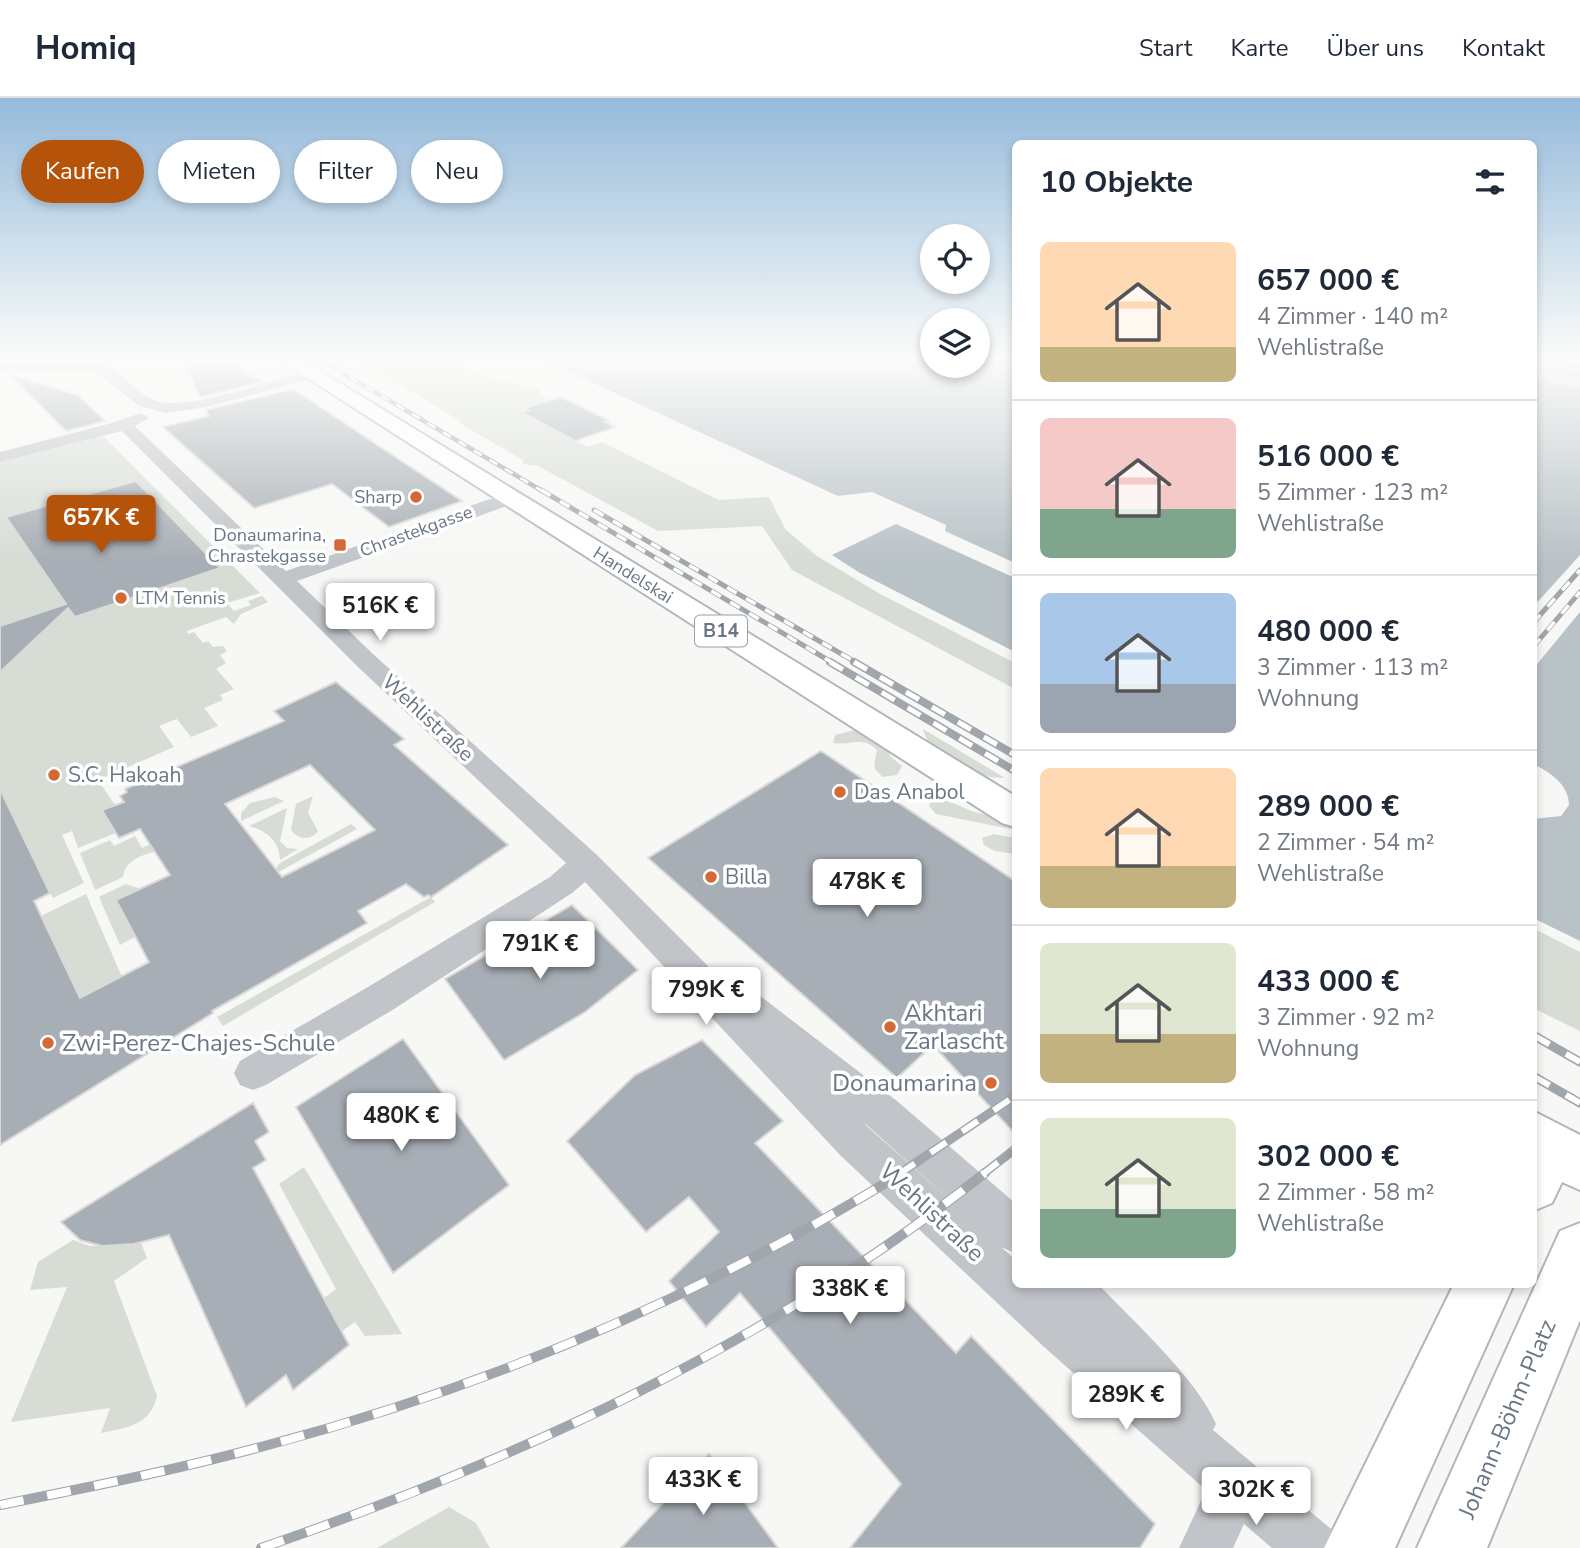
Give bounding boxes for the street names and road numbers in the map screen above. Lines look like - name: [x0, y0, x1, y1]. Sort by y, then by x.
- street label: Chrastekgasse: [356, 499, 476, 563]
- street label: Handelskai: [588, 541, 678, 609]
- road number: B14: [695, 616, 747, 646]
- street label: Wehlistraße: [376, 668, 480, 768]
- street label: Wehlistraße: [873, 1155, 991, 1269]
- street label: Johann-Böhm-Platz: [1450, 1315, 1563, 1524]

